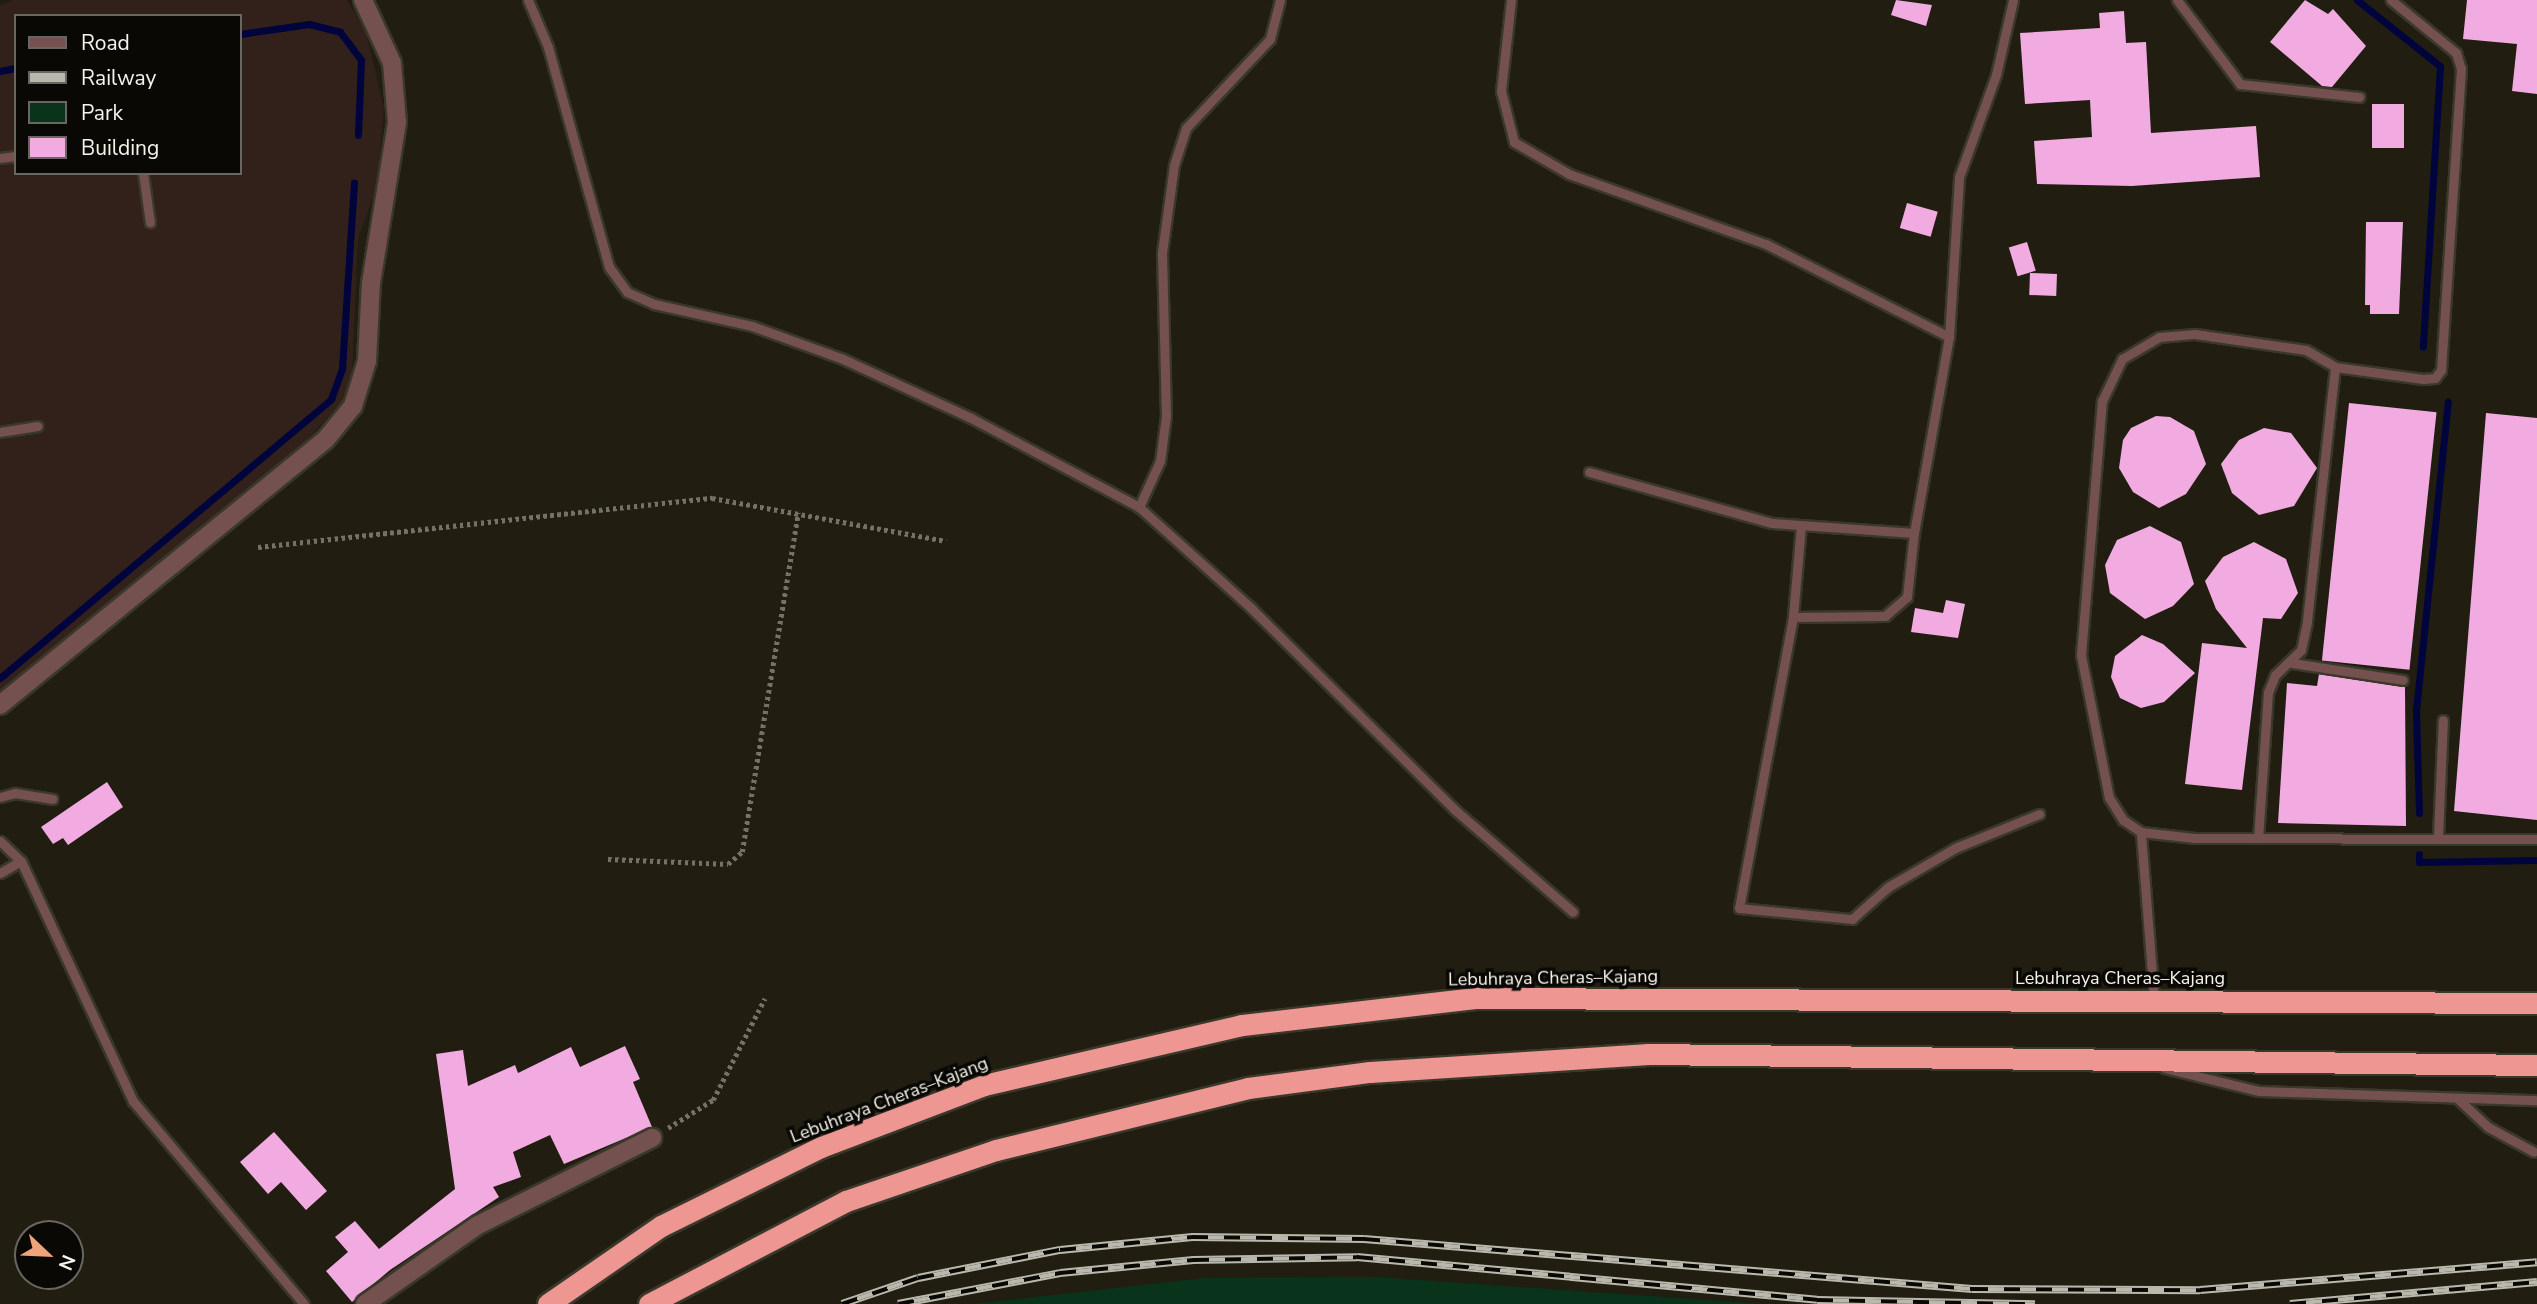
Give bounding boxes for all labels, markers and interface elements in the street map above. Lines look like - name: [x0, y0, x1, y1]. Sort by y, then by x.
- legend: [14, 14, 242, 175]
- text: Road: [81, 29, 130, 57]
- text: Railway: [81, 64, 156, 92]
- text: Park: [81, 99, 123, 127]
- text: Building: [81, 134, 159, 162]
- street label: Lebuhraya Cheras–Kajang: [1448, 965, 1658, 991]
- street label: Lebuhraya Cheras–Kajang: [2015, 967, 2225, 989]
- street label: Lebuhraya Cheras–Kajang: [787, 1052, 991, 1148]
- north arrow: [14, 1220, 84, 1290]
- text: N: [52, 1251, 81, 1274]

